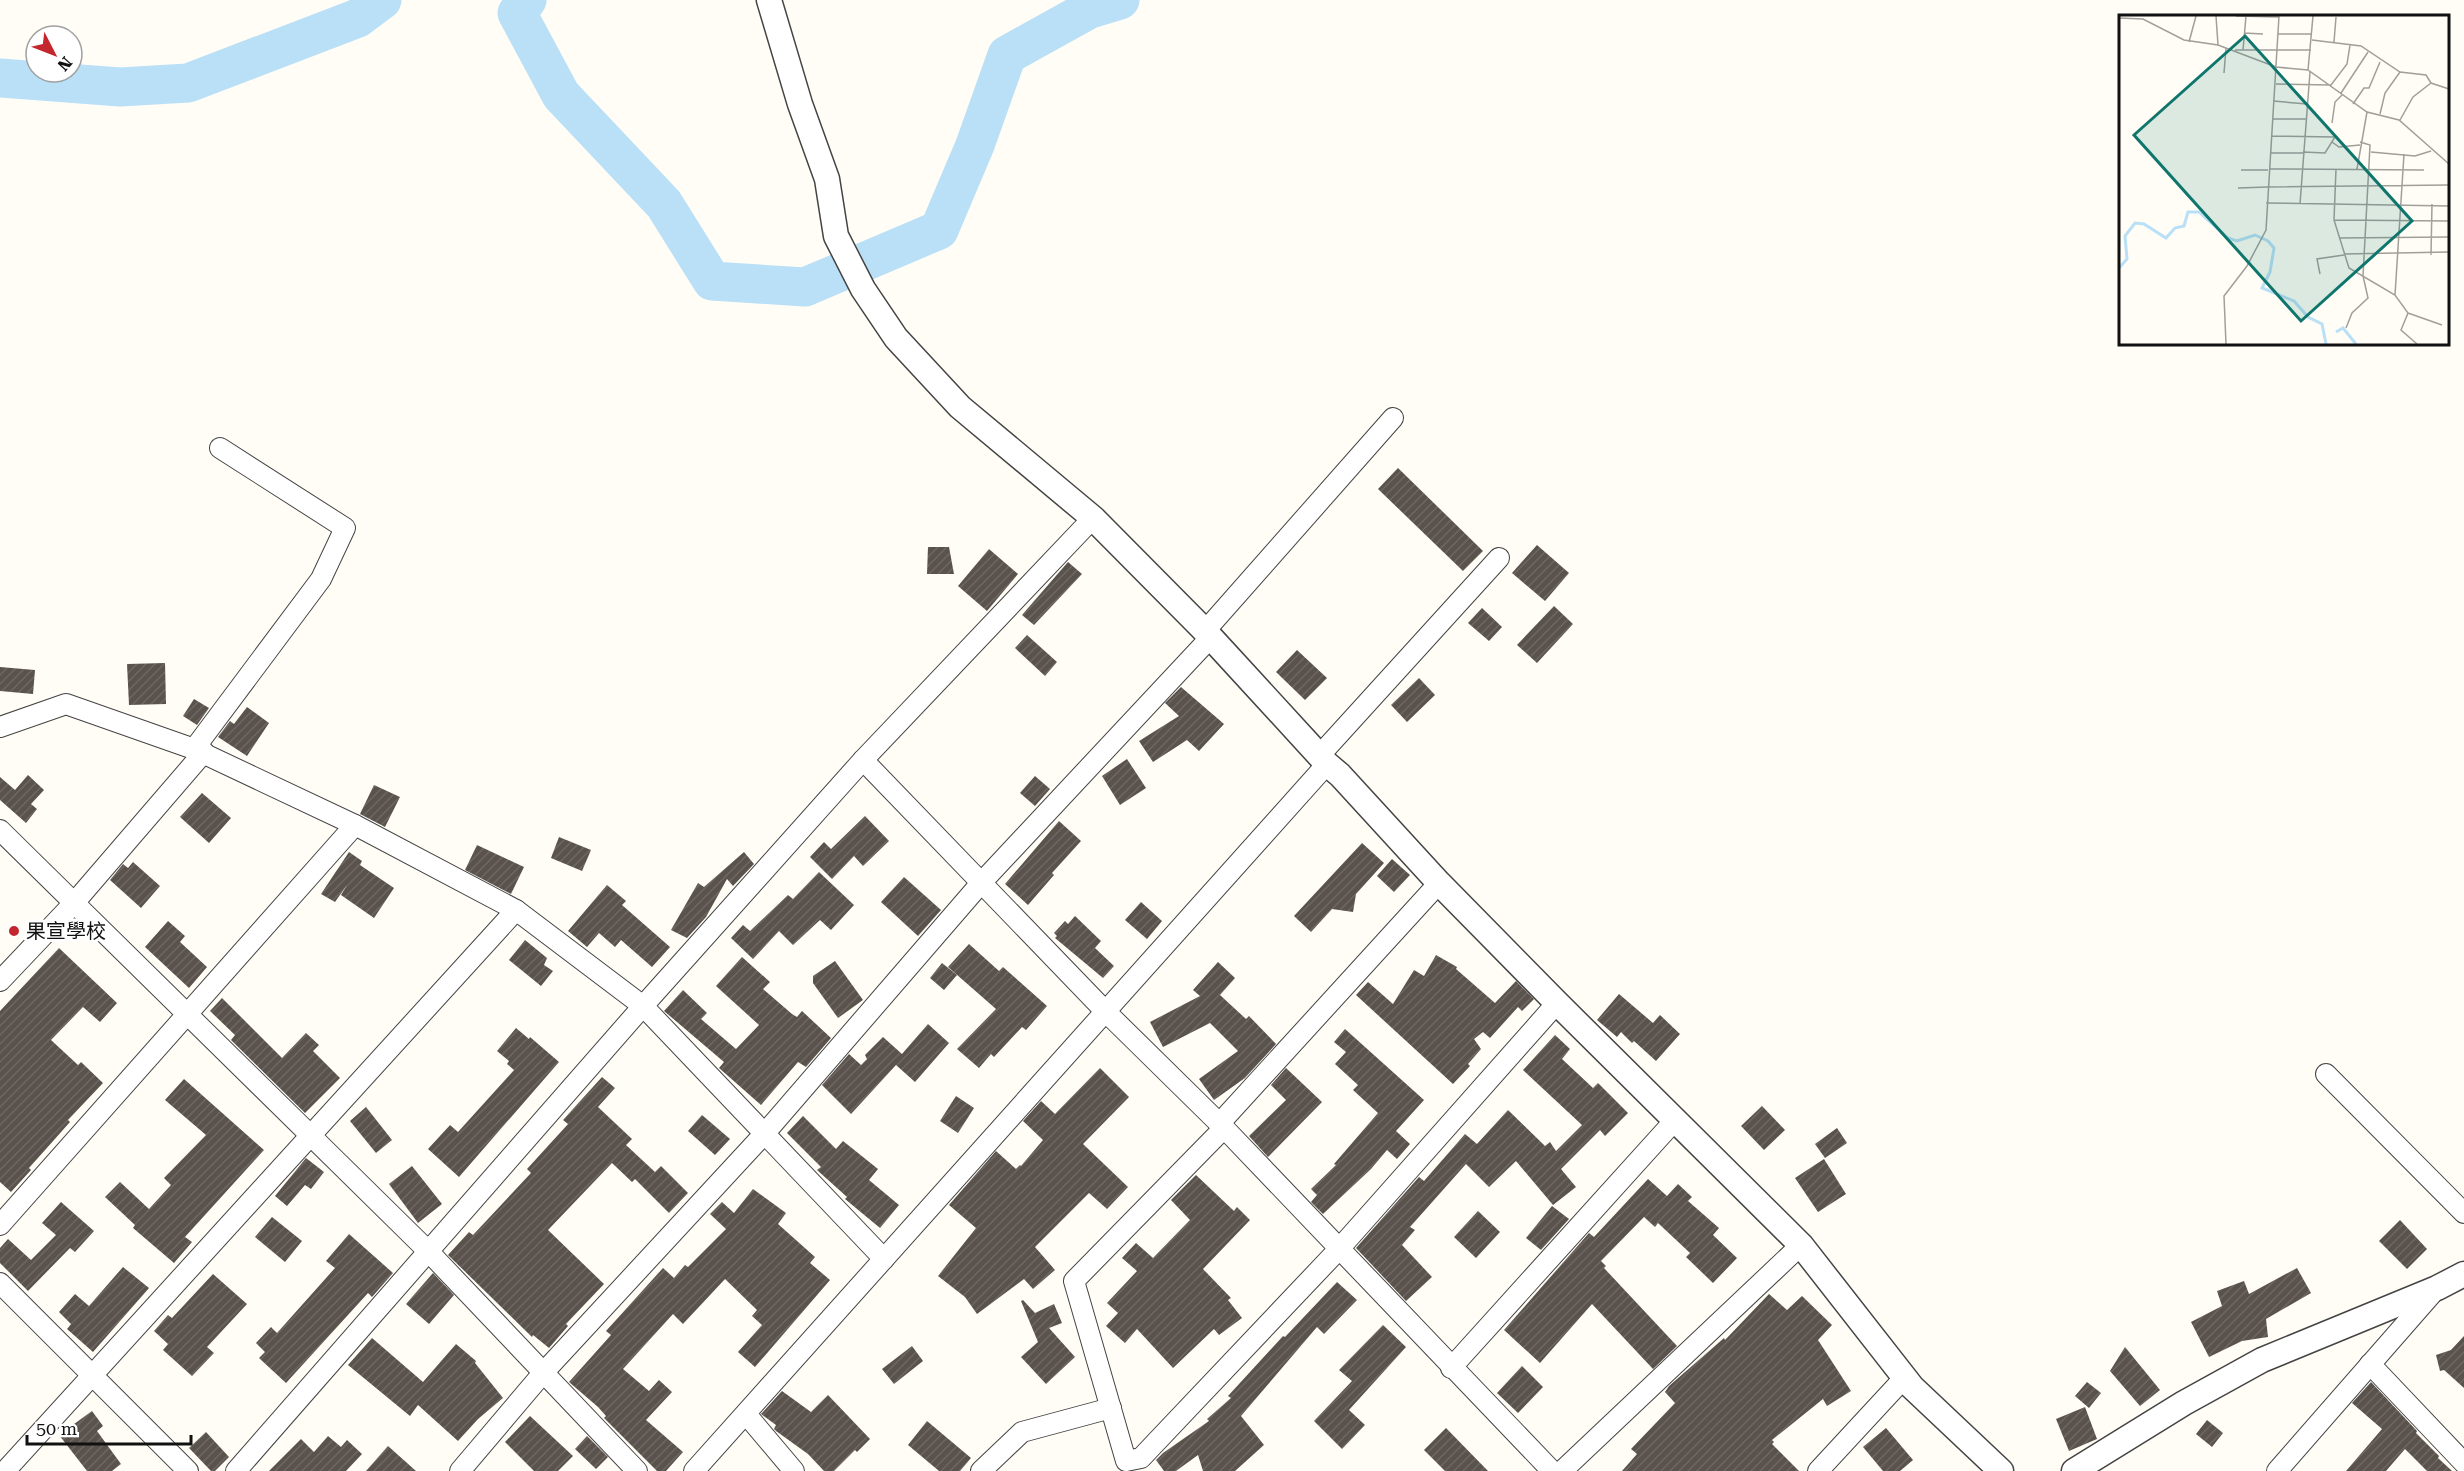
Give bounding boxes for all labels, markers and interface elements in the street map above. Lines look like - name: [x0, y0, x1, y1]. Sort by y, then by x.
- inset map: [2119, 15, 2449, 345]
- north arrow: [24, 24, 84, 84]
- text: N: [54, 53, 76, 75]
- place label: 果宣學校: [26, 919, 106, 943]
- marker: 果宣學校: [7, 924, 21, 938]
- scale bar: [27, 1408, 190, 1446]
- text: 50 m: [36, 1418, 77, 1439]

